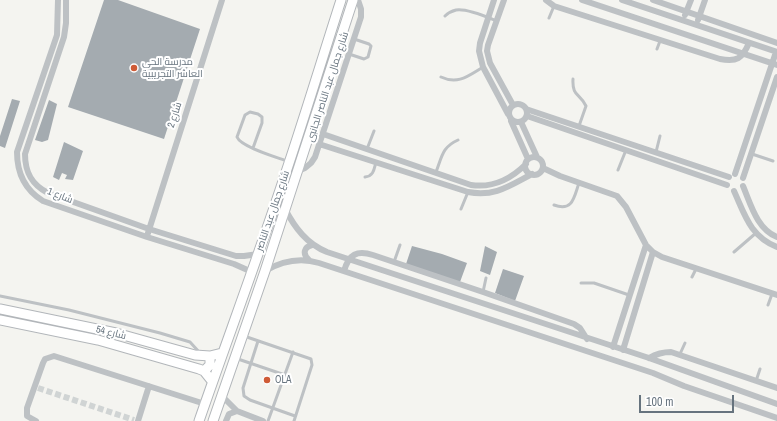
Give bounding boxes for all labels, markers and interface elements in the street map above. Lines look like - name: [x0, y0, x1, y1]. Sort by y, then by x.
- street label: شارع جمال عبد الناصر الجانبى: [305, 30, 351, 144]
- place label: مدرسة الحى العاشر التجريبية: [142, 56, 203, 80]
- marker: مدرسة الحى العاشر التجريبية: [129, 63, 139, 73]
- street label: شارع 2: [165, 101, 185, 129]
- street label: شارع جمال عبد الناصر: [254, 169, 292, 253]
- street label: شارع 1: [46, 186, 74, 206]
- street label: شارع 54: [95, 323, 127, 343]
- place label: OLA: [275, 374, 291, 386]
- marker: OLA: [262, 375, 272, 385]
- scale bar: [641, 387, 736, 413]
- text: 100 m: [646, 394, 673, 410]

